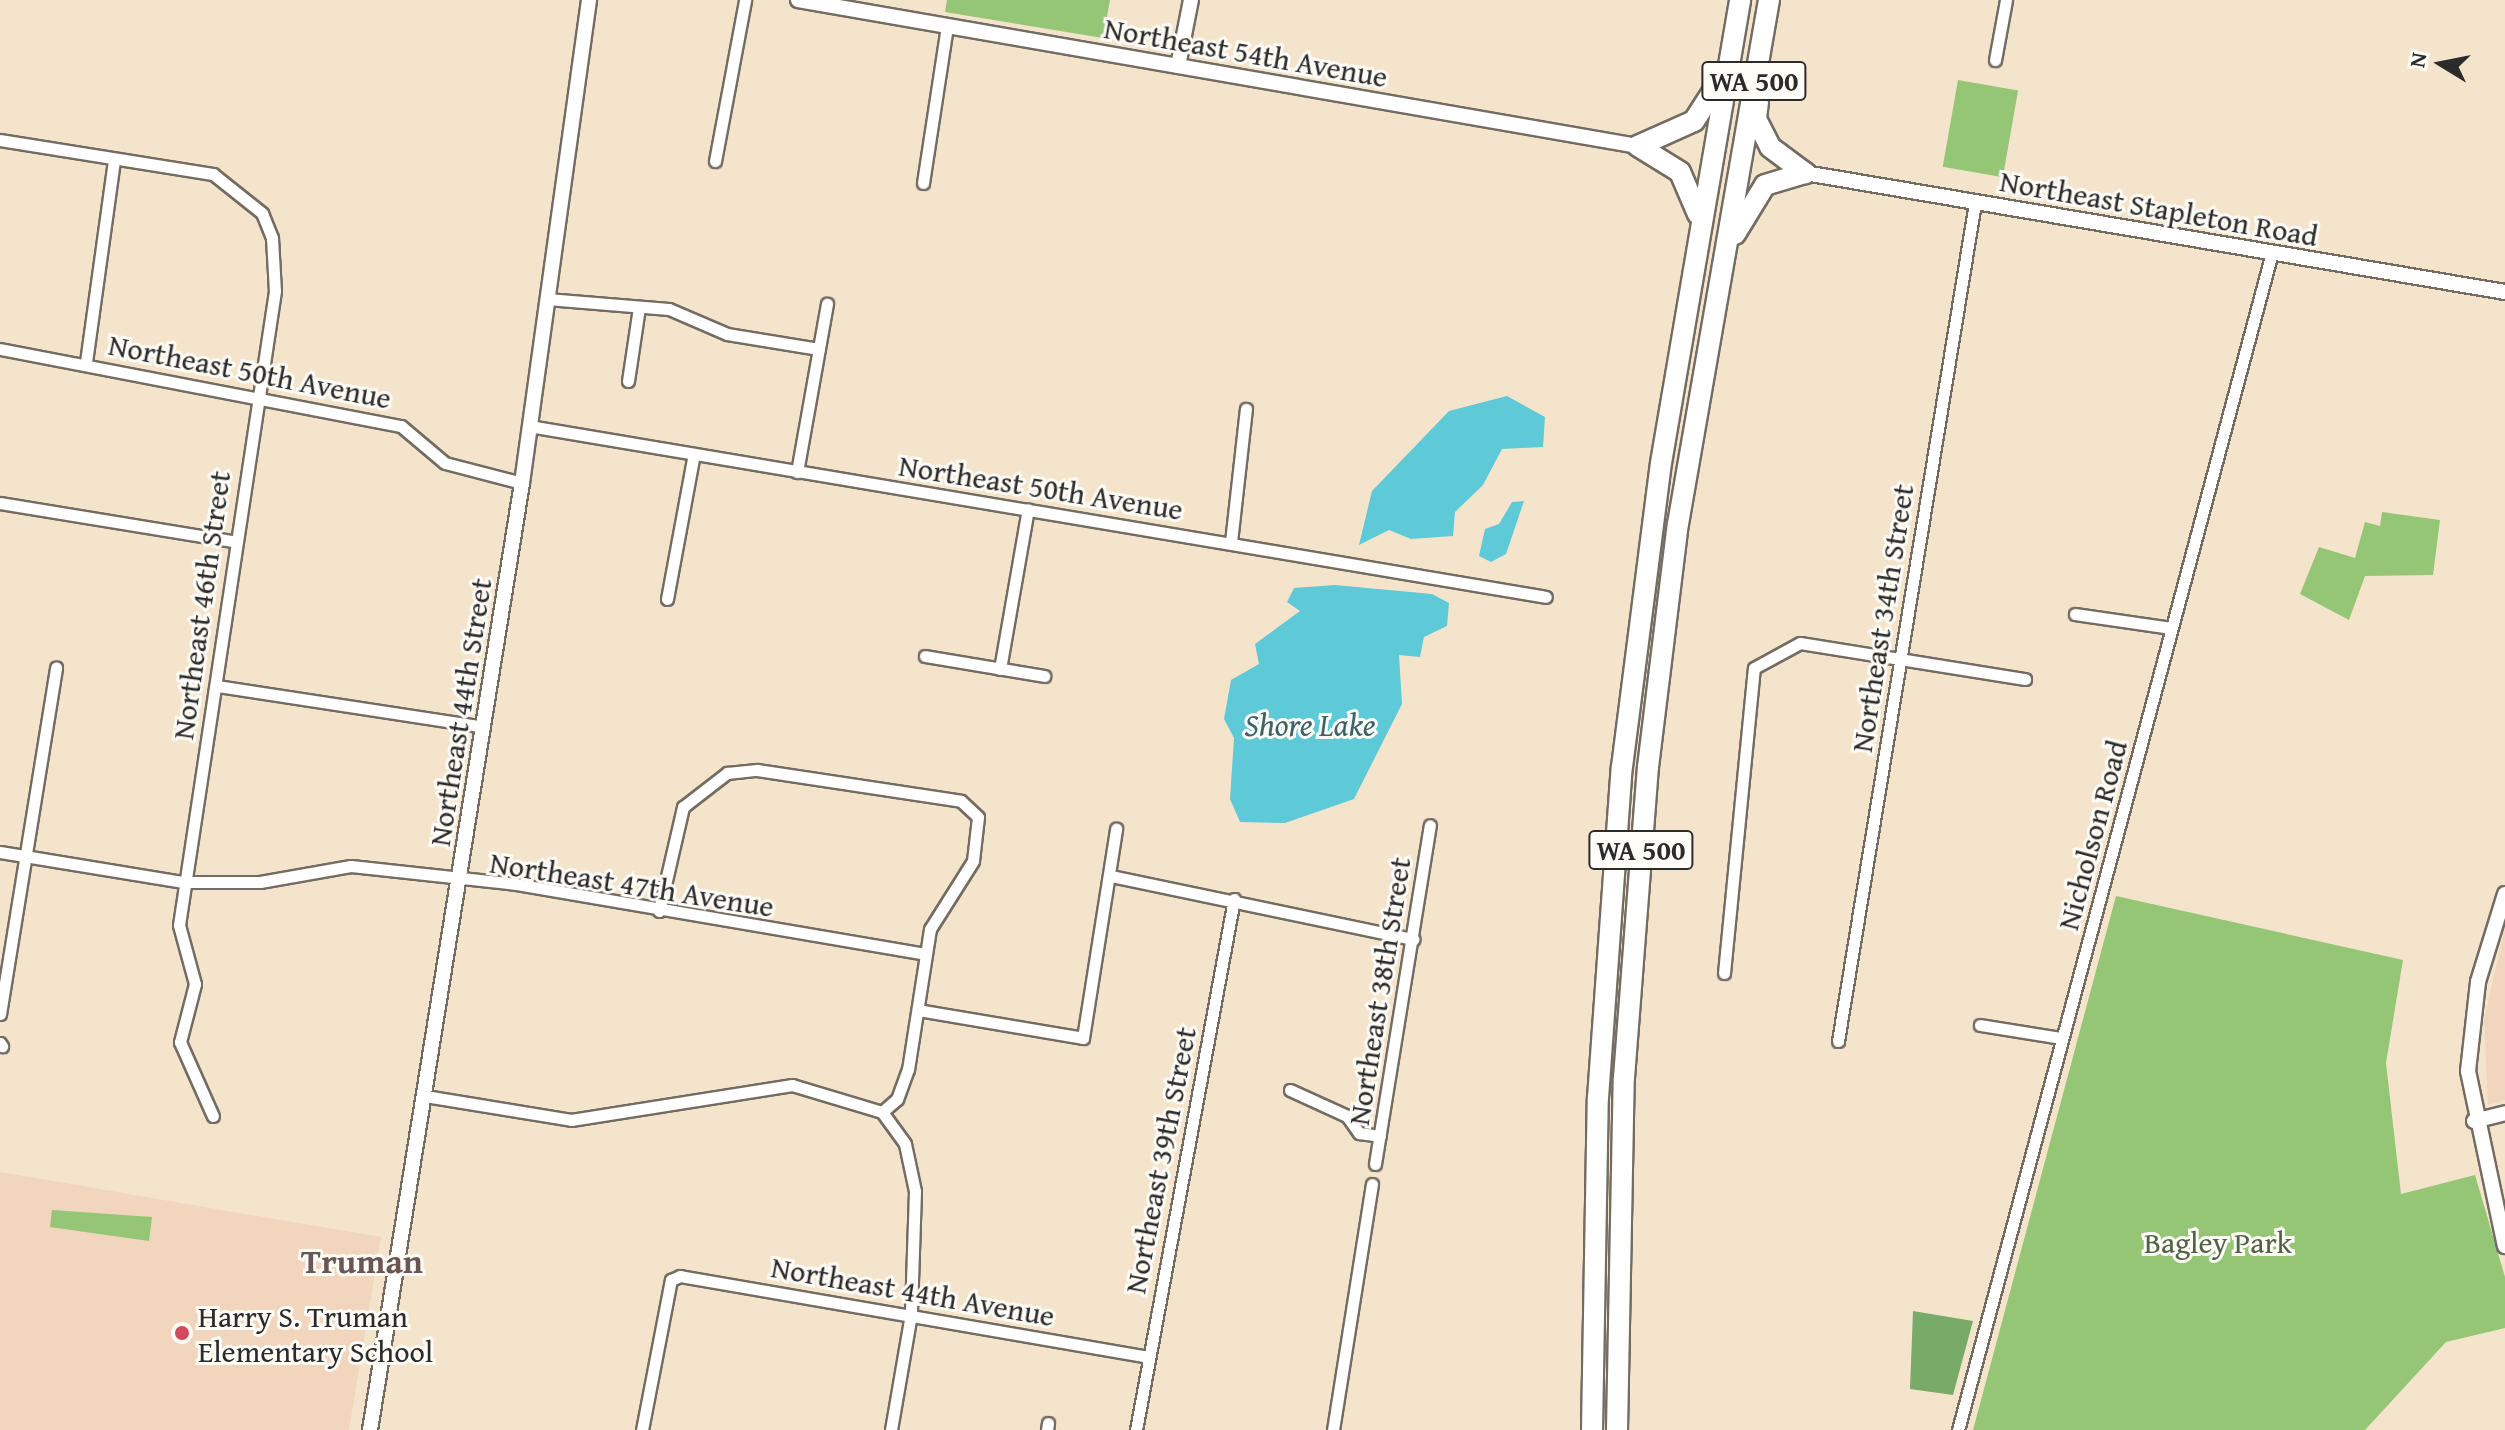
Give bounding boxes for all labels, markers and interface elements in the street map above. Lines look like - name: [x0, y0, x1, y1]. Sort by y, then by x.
- street label: Northeast 54th Avenue: [1101, 9, 1391, 95]
- north arrow: [2401, 24, 2481, 104]
- text: N: [2400, 50, 2434, 70]
- road number: WA 500: [1700, 57, 1808, 105]
- street label: Northeast Stapleton Road: [1997, 162, 2321, 254]
- street label: Northeast 50th Avenue: [106, 326, 394, 416]
- street label: Northeast 50th Avenue: [896, 447, 1186, 527]
- street label: Northeast 46th Street: [164, 468, 238, 742]
- street label: Northeast 34th Street: [1843, 481, 1921, 755]
- street label: Northeast 44th Street: [421, 575, 499, 849]
- water label: Shore Lake: [1244, 706, 1376, 744]
- street label: Nicholson Road: [2049, 736, 2135, 934]
- road number: WA 500: [1587, 826, 1695, 874]
- street label: Northeast 47th Avenue: [487, 844, 777, 924]
- street label: Northeast 38th Street: [1340, 854, 1418, 1128]
- street label: Northeast 39th Street: [1116, 1024, 1204, 1296]
- park label: Bagley Park: [2144, 1224, 2292, 1260]
- district label: Truman: [301, 1241, 423, 1281]
- street label: Northeast 44th Avenue: [768, 1248, 1058, 1334]
- place label: Harry S. Truman Elementary School: [198, 1298, 433, 1368]
- marker: Harry S. Truman Elementary School: [173, 1324, 191, 1342]

